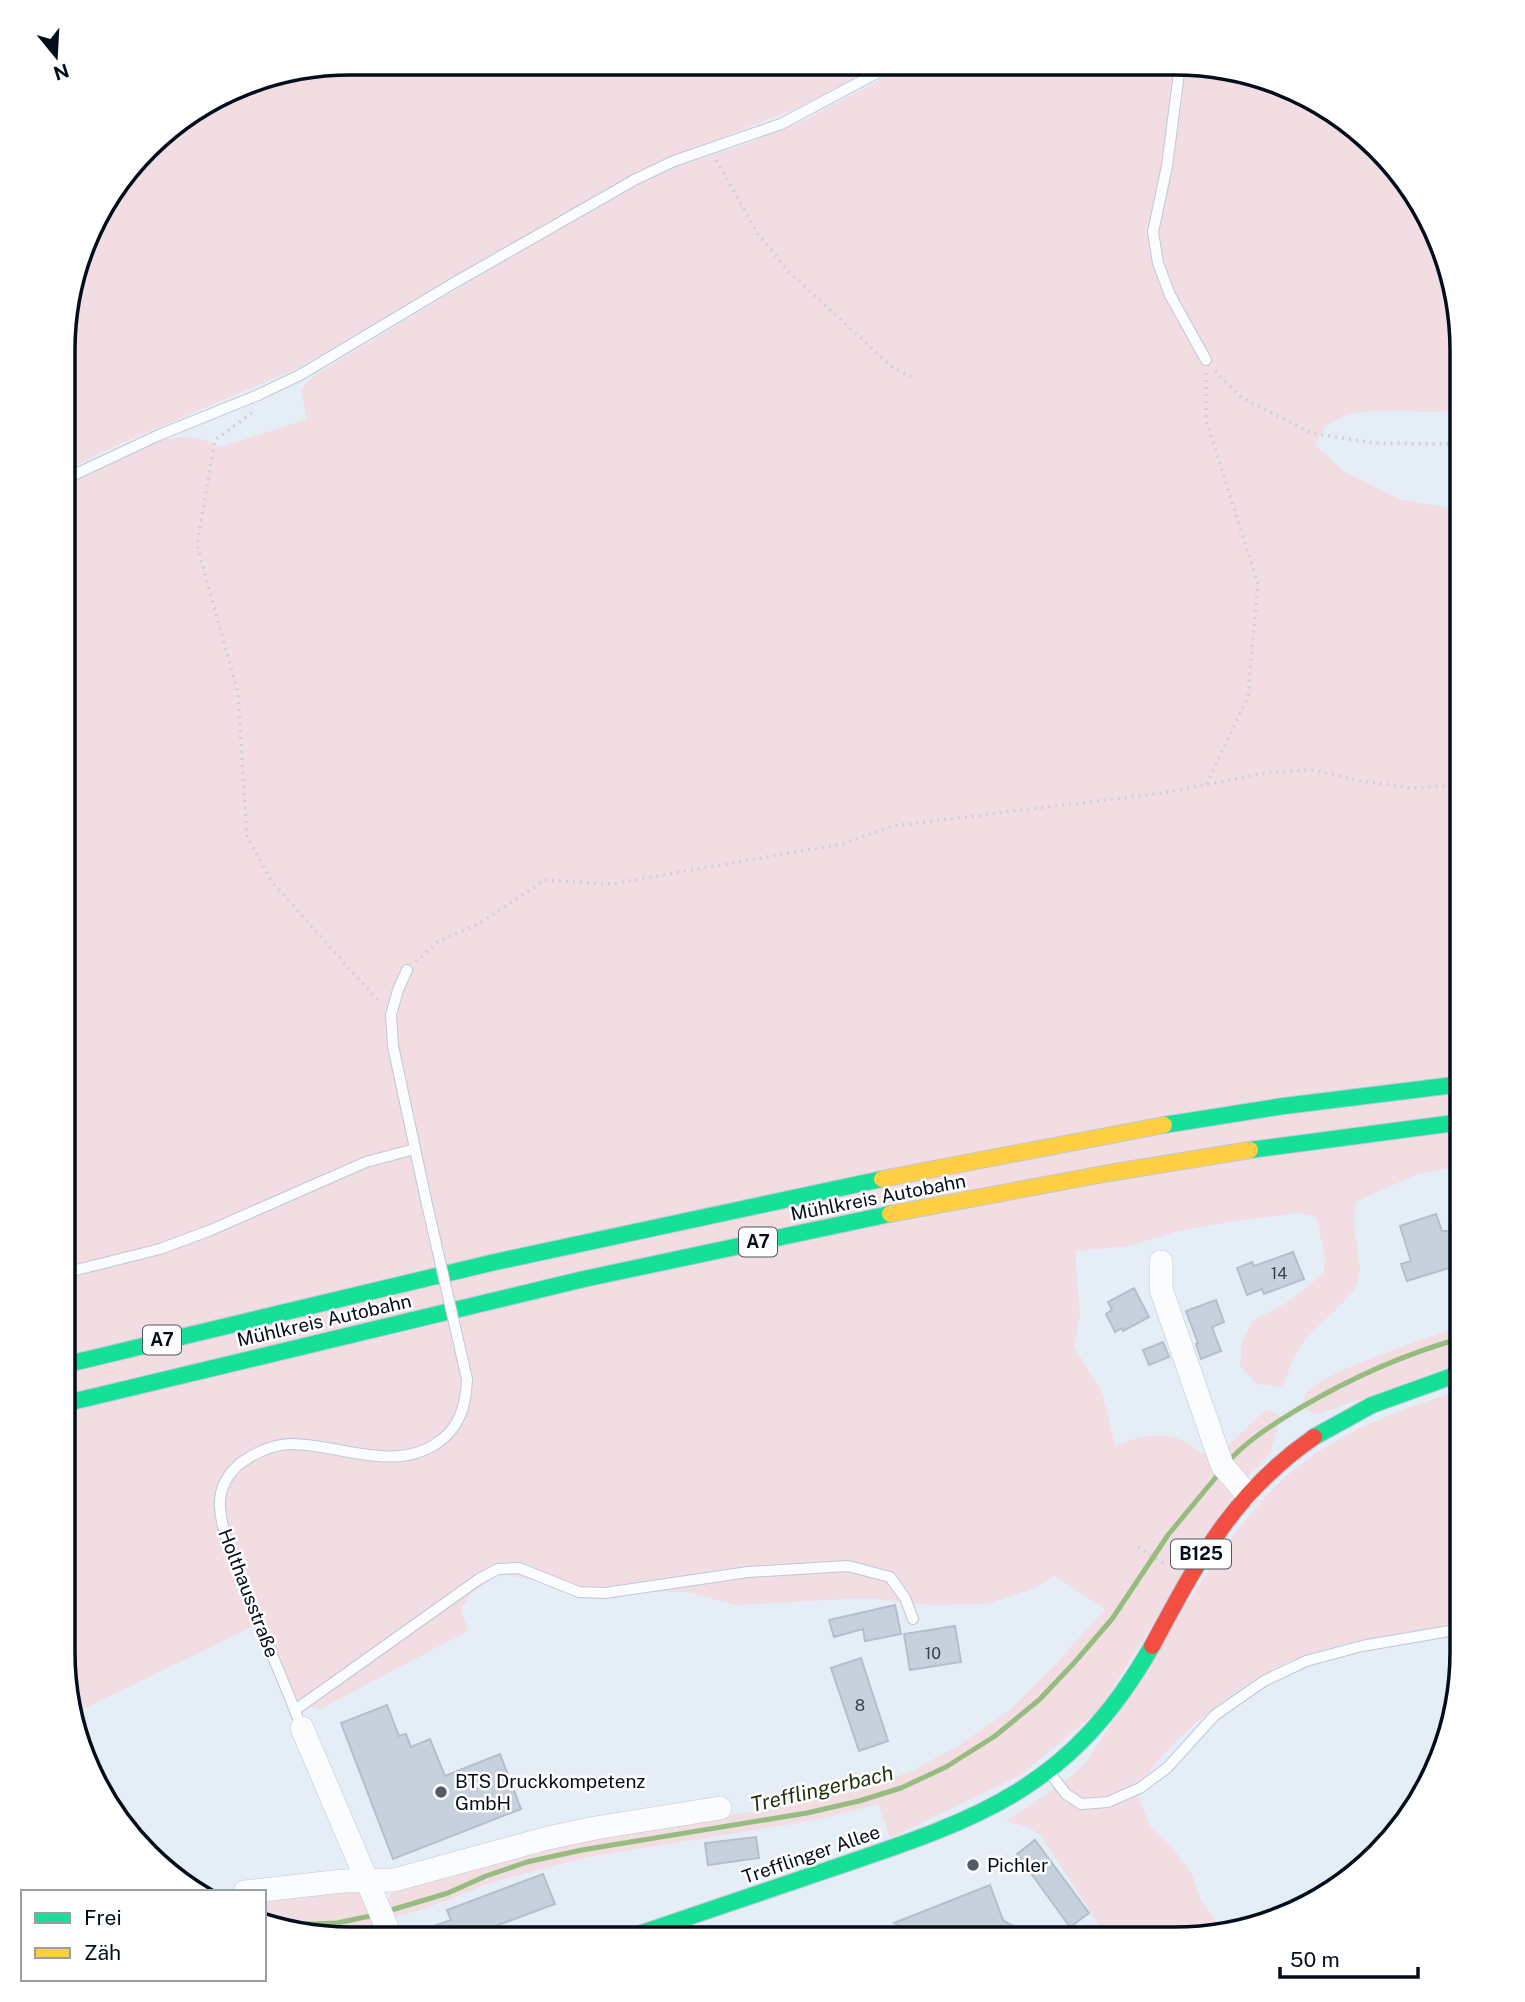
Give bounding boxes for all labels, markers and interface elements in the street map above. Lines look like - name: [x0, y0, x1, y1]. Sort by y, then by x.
- north arrow: [21, 21, 91, 91]
- text: N: [51, 59, 72, 85]
- street label: Mühlkreis Autobahn: [789, 1169, 967, 1225]
- road number: A7: [739, 1227, 777, 1256]
- house number: 14: [1271, 1264, 1287, 1283]
- street label: Mühlkreis Autobahn: [235, 1289, 413, 1351]
- road number: A7: [143, 1325, 181, 1354]
- street label: Holthausstraße: [214, 1526, 284, 1660]
- road number: B125: [1171, 1540, 1231, 1568]
- house number: 10: [925, 1644, 941, 1663]
- house number: 8: [855, 1696, 865, 1715]
- water label: Trefflingerbach: [748, 1760, 896, 1817]
- place label: BTS Druckkompetenz GmbH: [455, 1770, 645, 1814]
- marker: BTS Druckkompetenz GmbH: [433, 1784, 449, 1800]
- street label: Trefflinger Allee: [739, 1820, 883, 1888]
- place label: Pichler: [987, 1854, 1048, 1876]
- marker: Pichler: [965, 1857, 981, 1873]
- legend: [21, 1890, 266, 1981]
- text: Frei: [84, 1905, 122, 1930]
- scale bar: [1280, 1936, 1418, 1980]
- text: Zäh: [84, 1940, 121, 1965]
- text: 50 m: [1290, 1947, 1340, 1972]

